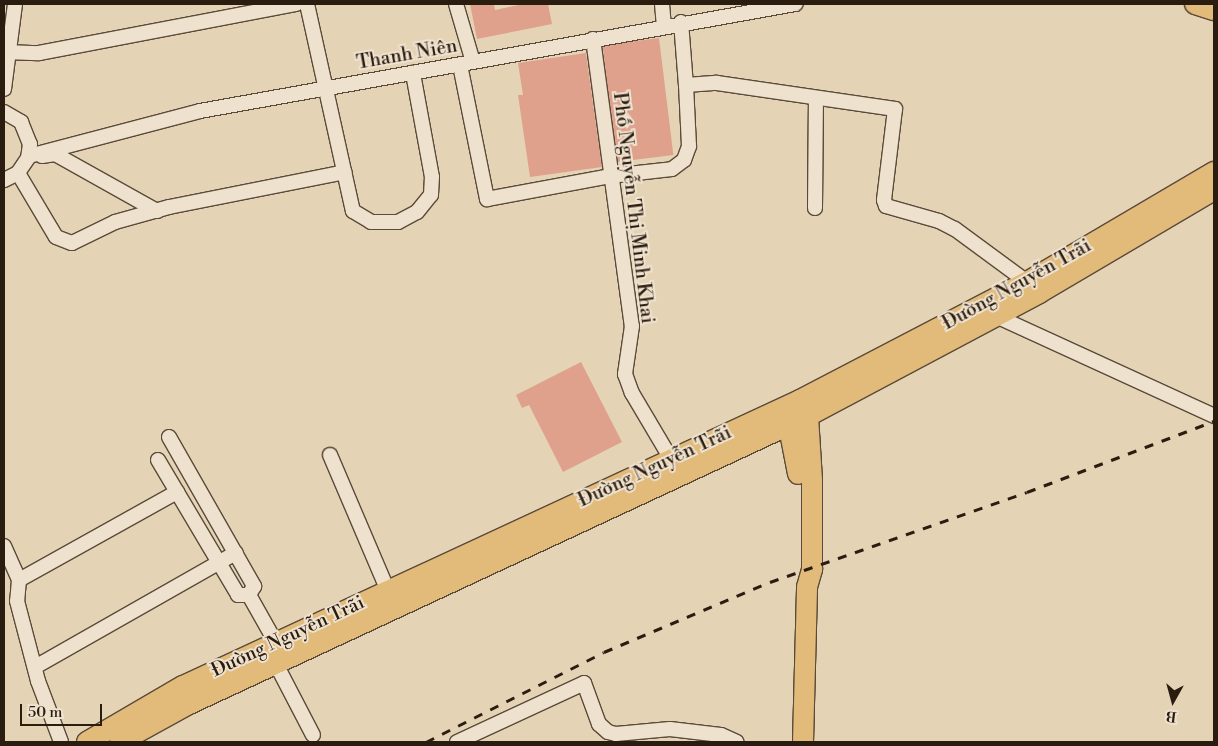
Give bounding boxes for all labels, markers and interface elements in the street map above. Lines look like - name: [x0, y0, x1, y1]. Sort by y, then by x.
- street label: Thanh Niên: [355, 35, 459, 75]
- street label: Phố Nguyễn Thị Minh Khai: [608, 91, 658, 325]
- street label: Đường Nguyễn Trãi: [939, 235, 1095, 335]
- street label: Đường Nguyễn Trãi: [575, 421, 735, 513]
- street label: Đường Nguyễn Trãi: [208, 591, 368, 683]
- north arrow: [1148, 676, 1198, 726]
- scale bar: [22, 694, 105, 726]
- text: 50 m: [28, 703, 62, 722]
- text: B: [1165, 706, 1177, 725]

